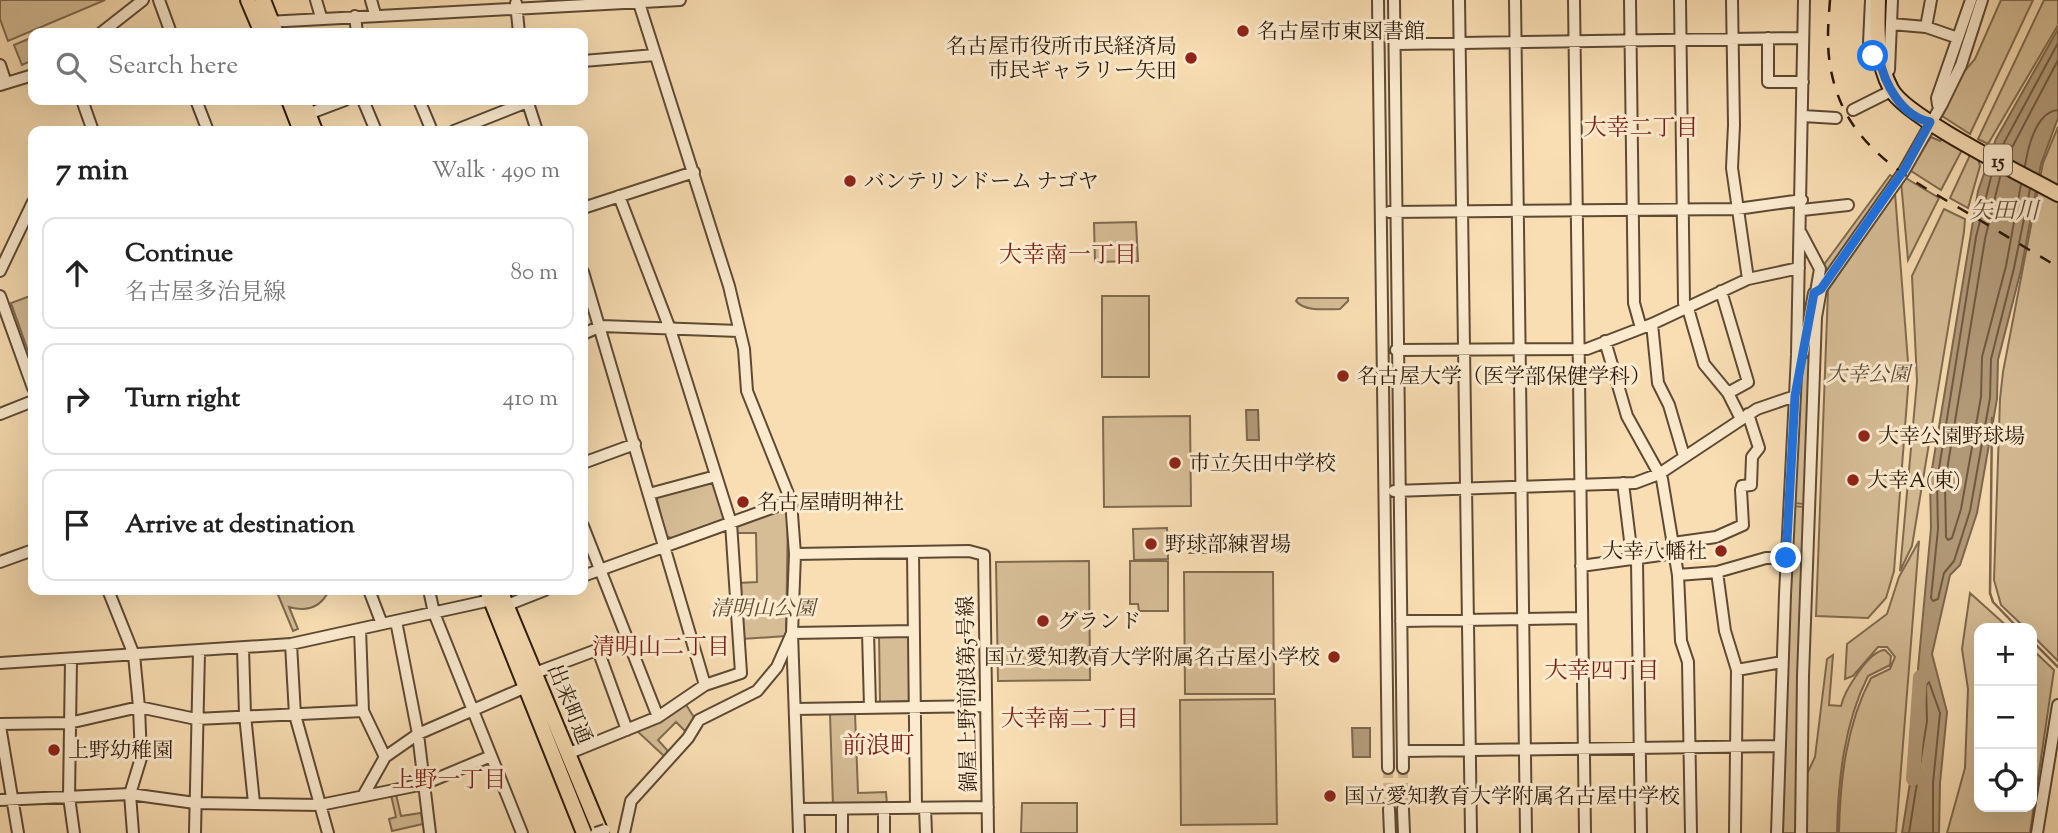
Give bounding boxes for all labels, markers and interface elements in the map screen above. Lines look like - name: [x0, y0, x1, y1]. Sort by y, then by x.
- place label: 名古屋市東図書館: [1257, 18, 1425, 48]
- marker: 名古屋市東図書館: [1235, 23, 1251, 39]
- search box: [28, 28, 588, 105]
- place label: 名古屋市役所市民経済局 市民ギャラリー矢田: [946, 33, 1177, 87]
- route start: [1857, 40, 1888, 71]
- icon: search: [52, 48, 90, 86]
- text: Search here: [108, 48, 238, 85]
- marker: 名古屋市役所市民経済局 市民ギャラリー矢田: [1183, 50, 1199, 66]
- district label: 大幸二丁目: [1584, 113, 1699, 146]
- road number: 15: [1984, 144, 2012, 176]
- text: 7 min: [56, 150, 128, 193]
- text: Walk · 490 m: [432, 155, 560, 188]
- place label: バンテリンドーム ナゴヤ: [864, 168, 1099, 198]
- marker: バンテリンドーム ナゴヤ: [842, 173, 858, 189]
- water label: 矢田川: [1970, 196, 2042, 229]
- text: Continue: [125, 236, 233, 273]
- district label: 大幸南一丁目: [999, 240, 1137, 273]
- icon: ahead: [58, 254, 96, 292]
- text: 80 m: [510, 257, 558, 290]
- text: 名古屋多治見線: [125, 277, 286, 310]
- park label: 大幸公園: [1826, 361, 1913, 391]
- place label: 名古屋大学（医学部保健学科）: [1357, 363, 1651, 393]
- marker: 名古屋大学（医学部保健学科）: [1335, 368, 1351, 384]
- icon: right: [58, 380, 96, 418]
- text: Turn right: [125, 381, 240, 418]
- text: 410 m: [503, 383, 558, 416]
- place label: 大幸公園野球場: [1878, 423, 2025, 453]
- marker: 大幸公園野球場: [1856, 428, 1872, 444]
- place label: 市立矢田中学校: [1189, 450, 1336, 480]
- marker: 市立矢田中学校: [1167, 455, 1183, 471]
- place label: 大幸A(東): [1867, 467, 1961, 497]
- marker: 大幸A(東): [1845, 472, 1861, 488]
- place label: 名古屋晴明神社: [757, 489, 904, 519]
- marker: 名古屋晴明神社: [735, 494, 751, 510]
- icon: arrive: [58, 506, 96, 544]
- text: Arrive at destination: [125, 507, 355, 544]
- place label: 野球部練習場: [1165, 531, 1291, 561]
- marker: 野球部練習場: [1143, 536, 1159, 552]
- place label: 大幸八幡社: [1602, 538, 1707, 568]
- route end: [1770, 542, 1801, 573]
- marker: 大幸八幡社: [1713, 543, 1729, 559]
- park label: 清明山公園: [711, 595, 818, 625]
- street label: 鍋屋上野前浪第5号線: [952, 596, 986, 792]
- place label: グランド: [1057, 608, 1141, 638]
- marker: グランド: [1035, 613, 1051, 629]
- map controls: [1974, 623, 2037, 812]
- button: +: [1974, 623, 2037, 686]
- district label: 清明山二丁目: [592, 632, 730, 665]
- place label: 国立愛知教育大学附属名古屋小学校: [984, 644, 1320, 674]
- marker: 国立愛知教育大学附属名古屋小学校: [1326, 649, 1342, 665]
- district label: 大幸四丁目: [1545, 656, 1660, 689]
- street label: 出来町通: [539, 660, 598, 749]
- button: −: [1974, 686, 2037, 749]
- district label: 大幸南二丁目: [1001, 704, 1139, 737]
- district label: 前浪町: [842, 730, 914, 764]
- place label: 上野幼稚園: [68, 737, 173, 767]
- marker: 上野幼稚園: [46, 742, 62, 758]
- button: locate: [1974, 749, 2037, 812]
- district label: 上野一丁目: [392, 765, 507, 798]
- place label: 国立愛知教育大学附属名古屋中学校: [1344, 783, 1680, 813]
- marker: 国立愛知教育大学附属名古屋中学校: [1322, 788, 1338, 804]

